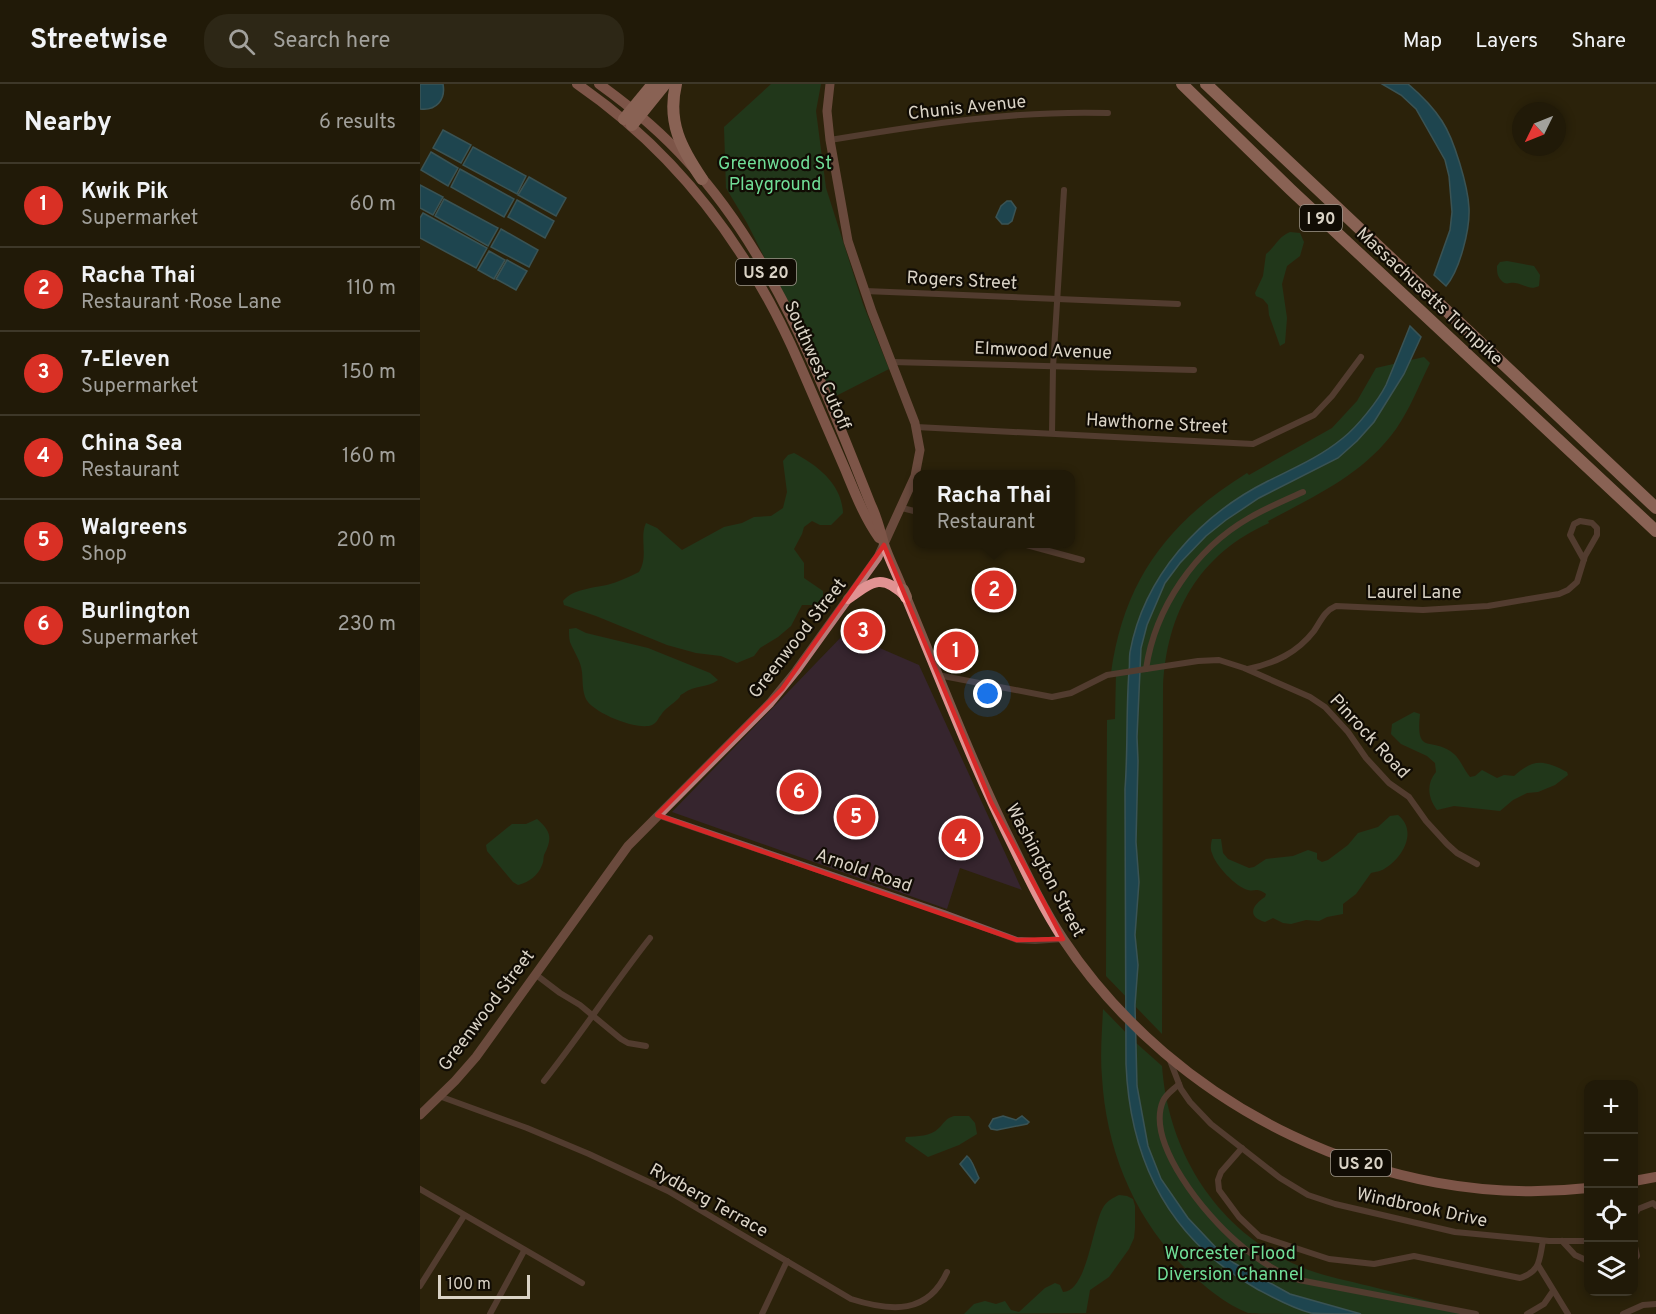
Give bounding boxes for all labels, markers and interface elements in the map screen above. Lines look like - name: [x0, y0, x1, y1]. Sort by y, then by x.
- search box: [204, 14, 624, 68]
- text: Streetwise: [30, 23, 168, 59]
- icon: search: [225, 25, 258, 58]
- text: Search here: [273, 28, 390, 55]
- text: Map: [1403, 28, 1442, 55]
- text: Layers: [1475, 28, 1538, 55]
- text: Share: [1571, 28, 1626, 55]
- street label: Chunis Avenue: [907, 91, 1027, 126]
- north arrow: [1512, 102, 1566, 156]
- text: Nearby: [24, 107, 112, 140]
- text: 6 results: [319, 110, 396, 136]
- park label: Greenwood St Playground: [718, 153, 832, 197]
- text: Kwik Pik: [81, 179, 169, 206]
- text: 1: [40, 192, 48, 218]
- text: 60 m: [350, 192, 396, 218]
- road number: I 90: [1300, 205, 1342, 231]
- text: Supermarket: [81, 206, 198, 232]
- street label: Massachusetts Turnpike: [1351, 223, 1507, 371]
- road number: US 20: [736, 259, 796, 285]
- text: Racha Thai: [81, 263, 196, 290]
- street label: Rogers Street: [906, 267, 1018, 296]
- text: 2: [37, 276, 50, 302]
- text: 110 m: [347, 276, 396, 302]
- text: Restaurant · Rose Lane: [81, 290, 282, 316]
- street label: Southwest Cutoff: [778, 297, 855, 434]
- street label: Elmwood Avenue: [974, 338, 1112, 365]
- text: 7-Eleven: [81, 347, 170, 374]
- text: 3: [38, 360, 50, 386]
- text: 150 m: [342, 360, 396, 386]
- text: Supermarket: [81, 374, 198, 400]
- street label: Hawthorne Street: [1085, 409, 1228, 440]
- text: China Sea: [81, 431, 183, 458]
- text: 4: [37, 444, 50, 470]
- text: 160 m: [342, 444, 396, 470]
- text: Restaurant: [81, 458, 180, 484]
- popup: [913, 470, 1075, 548]
- text: Racha Thai: [937, 483, 1051, 510]
- text: Restaurant: [937, 510, 1035, 536]
- text: Walgreens: [81, 515, 188, 542]
- text: 5: [37, 528, 50, 554]
- text: 200 m: [337, 528, 396, 554]
- text: Shop: [81, 542, 127, 568]
- pin: 2: [974, 568, 1014, 612]
- street label: Greenwood Street: [744, 574, 852, 704]
- street label: Laurel Lane: [1367, 582, 1461, 605]
- text: Burlington: [81, 599, 191, 626]
- pin: 3: [844, 608, 882, 654]
- text: 6: [37, 612, 50, 638]
- text: 230 m: [337, 612, 396, 638]
- text: Supermarket: [81, 626, 198, 652]
- pin: 1: [936, 628, 976, 674]
- your location: [973, 679, 1002, 708]
- street label: Pinrock Road: [1324, 690, 1414, 784]
- pin: 6: [780, 770, 818, 814]
- pin: 5: [836, 794, 876, 840]
- street label: Washington Street: [1000, 800, 1090, 942]
- pin: 4: [942, 816, 980, 861]
- street label: Arnold Road: [812, 844, 915, 899]
- street label: Greenwood Street: [434, 946, 540, 1076]
- map controls: [1584, 1080, 1638, 1296]
- button: +: [1584, 1080, 1638, 1134]
- button: −: [1584, 1134, 1638, 1188]
- road number: US 20: [1331, 1150, 1391, 1176]
- street label: Rydberg Terrace: [645, 1159, 772, 1243]
- street label: Windbrook Drive: [1354, 1183, 1489, 1234]
- button: locate: [1584, 1188, 1638, 1242]
- button: layers: [1584, 1242, 1638, 1296]
- park label: Worcester Flood Diversion Channel: [1157, 1243, 1303, 1287]
- scale bar: [438, 1272, 530, 1300]
- text: 100 m: [447, 1275, 491, 1295]

